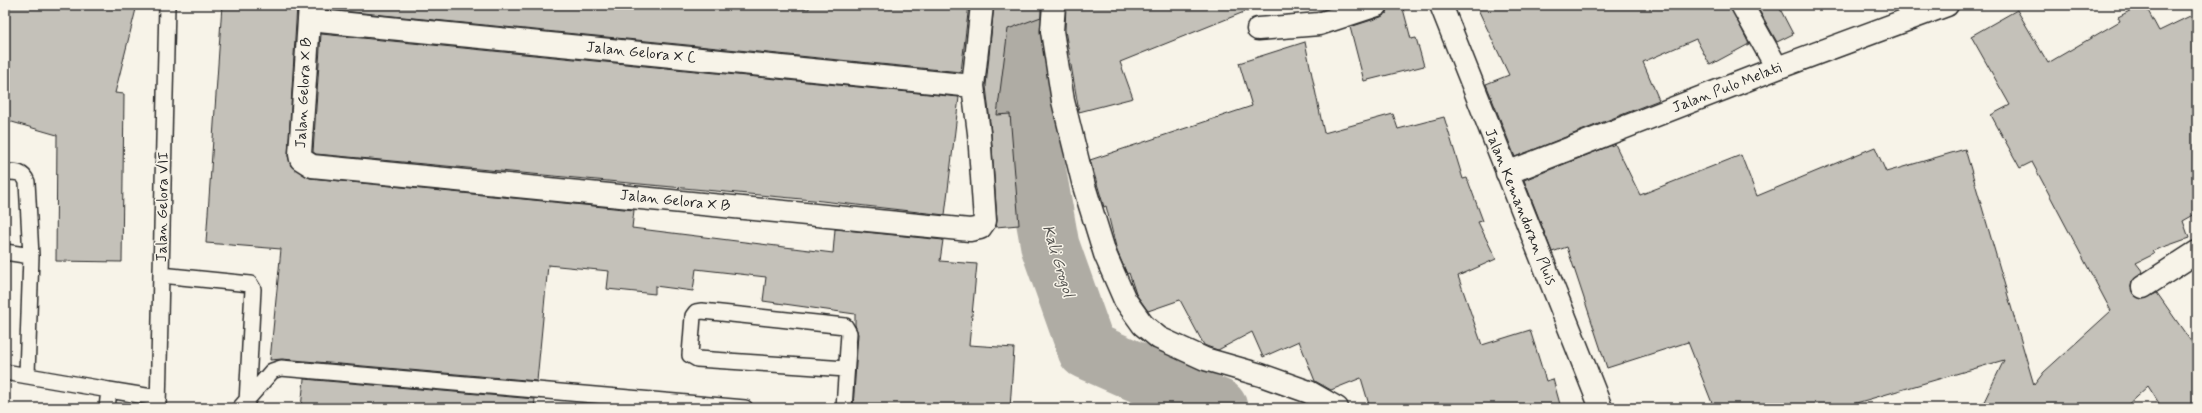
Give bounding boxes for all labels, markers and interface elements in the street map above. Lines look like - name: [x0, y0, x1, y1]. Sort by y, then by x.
- street label: Jalan Gelora X B: [291, 37, 317, 149]
- street label: Jalan Gelora X C: [585, 37, 697, 69]
- street label: Jalan Pulo Melati: [1670, 58, 1785, 118]
- street label: Jalan Kemandoran Pluis: [1479, 126, 1561, 288]
- street label: Jalan Gelora VII: [152, 152, 174, 262]
- street label: Jalan Gelora X B: [619, 185, 731, 217]
- water label: Kali Grogol: [1037, 222, 1079, 302]

